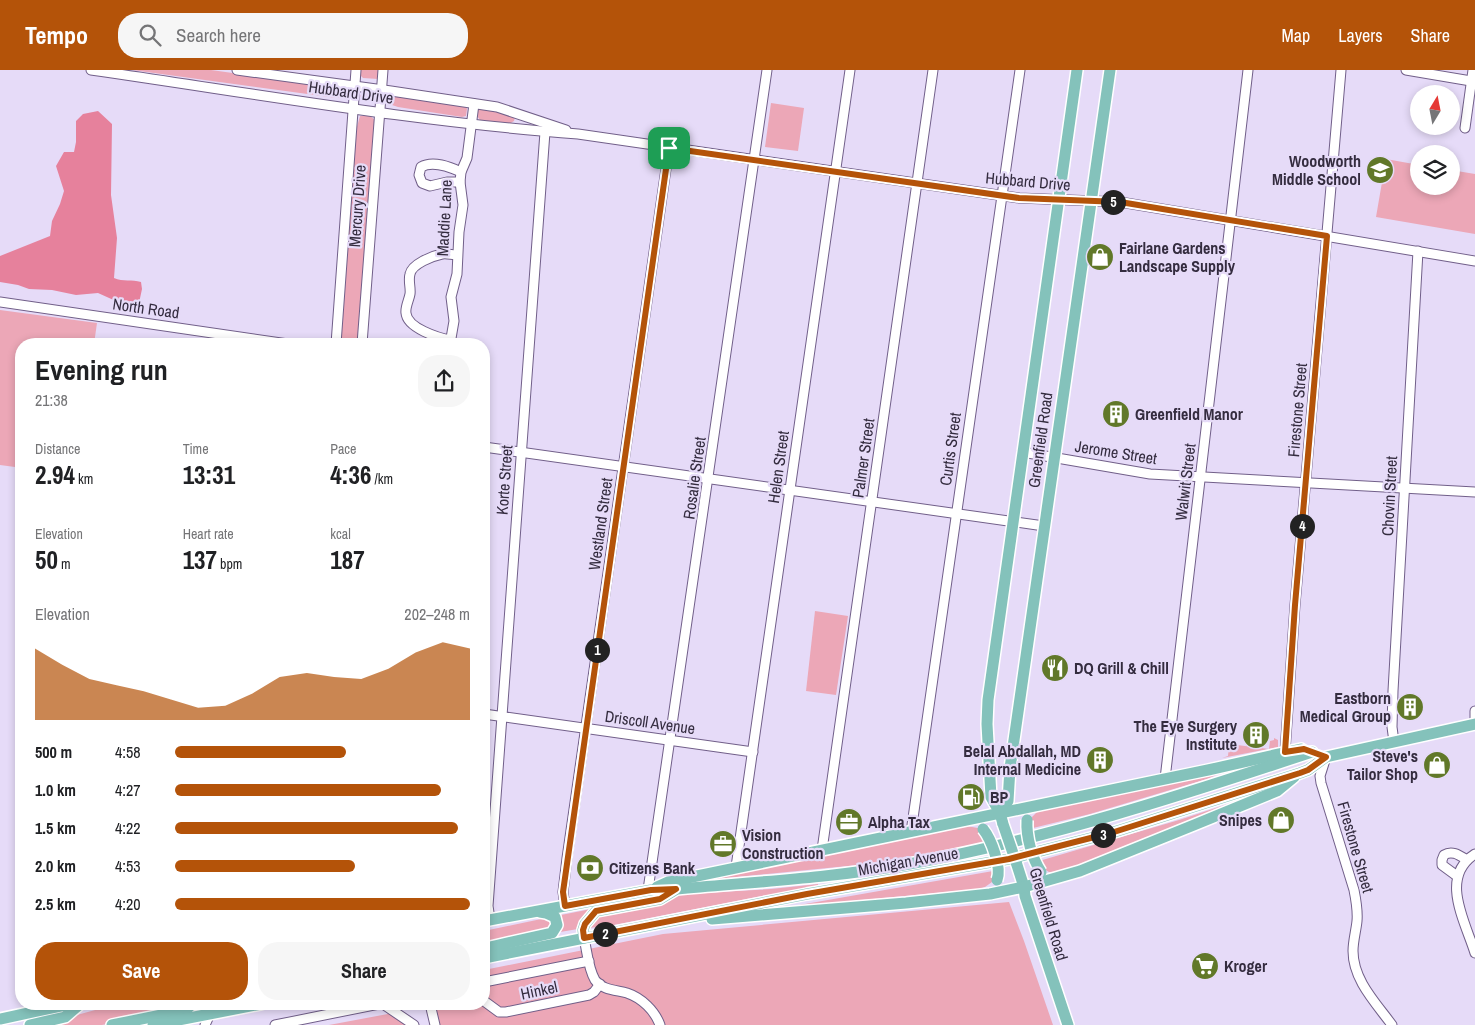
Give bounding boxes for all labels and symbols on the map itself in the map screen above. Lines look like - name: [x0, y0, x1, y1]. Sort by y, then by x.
- street label: Hubbard Drive: [307, 75, 395, 109]
- north arrow: [1410, 85, 1460, 135]
- pin: [648, 127, 690, 169]
- place label: Woodworth Middle School: [1272, 150, 1361, 190]
- school or university icon: Woodworth Middle School: [1365, 155, 1395, 185]
- street label: Mercury Drive: [343, 164, 371, 248]
- street label: Hubbard Drive: [985, 166, 1071, 196]
- street label: Maddie Lane: [431, 179, 457, 257]
- pin: 5: [1100, 190, 1126, 214]
- place label: Fairlane Gardens Landscape Supply: [1119, 237, 1236, 277]
- shop icon: Fairlane Gardens Landscape Supply: [1085, 242, 1115, 272]
- street label: North Road: [111, 292, 181, 324]
- street label: Firestone Street: [1282, 362, 1312, 458]
- street label: Greenfield Road: [1022, 391, 1058, 489]
- building icon: Greenfield Manor: [1101, 399, 1131, 429]
- place label: Greenfield Manor: [1135, 403, 1244, 425]
- street label: Curtis Street: [934, 411, 966, 487]
- street label: Palmer Street: [847, 416, 880, 499]
- street label: Helen Street: [762, 429, 794, 505]
- street label: Rosalie Street: [677, 435, 711, 521]
- street label: Jerome Street: [1074, 435, 1159, 469]
- street label: Walwit Street: [1169, 442, 1201, 522]
- street label: Korte Street: [491, 444, 517, 516]
- street label: Chovin Street: [1376, 455, 1402, 537]
- street label: Westland Street: [583, 476, 617, 572]
- pin: 4: [1290, 514, 1314, 538]
- pin: 1: [584, 638, 610, 662]
- restaurant icon: DQ Grill & Chill: [1040, 653, 1070, 683]
- place label: DQ Grill & Chill: [1074, 657, 1169, 679]
- place label: Eastborn Medical Group: [1300, 687, 1391, 727]
- building icon: Eastborn Medical Group: [1395, 692, 1425, 722]
- street label: Driscoll Avenue: [603, 705, 697, 739]
- place label: The Eye Surgery Institute: [1133, 715, 1238, 755]
- building icon: The Eye Surgery Institute: [1241, 720, 1271, 750]
- place label: Belal Abdallah, MD Internal Medicine: [963, 740, 1081, 780]
- building icon: Belal Abdallah, MD Internal Medicine: [1085, 745, 1115, 775]
- place label: Steve's Tailor Shop: [1347, 745, 1418, 785]
- shop icon: Steve's Tailor Shop: [1422, 750, 1452, 780]
- fuel station icon: BP: [956, 782, 986, 812]
- place label: BP: [990, 786, 1008, 808]
- street label: Firestone Street: [1332, 799, 1380, 896]
- shop icon: Snipes: [1266, 805, 1296, 835]
- office icon: Alpha Tax: [834, 807, 864, 837]
- place label: Snipes: [1219, 809, 1262, 831]
- place label: Alpha Tax: [868, 811, 930, 833]
- pin: 3: [1090, 822, 1116, 848]
- place label: Vision Construction: [742, 824, 824, 864]
- office icon: Vision Construction: [708, 829, 738, 859]
- street label: Michigan Avenue: [856, 841, 960, 881]
- bank icon: Citizens Bank: [575, 853, 605, 883]
- place label: Citizens Bank: [609, 857, 696, 879]
- street label: Greenfield Road: [1024, 865, 1074, 963]
- pin: 2: [592, 922, 618, 946]
- supermarket icon: Kroger: [1190, 951, 1220, 981]
- place label: Kroger: [1224, 955, 1268, 977]
- street label: Hinkel: [519, 975, 560, 1005]

